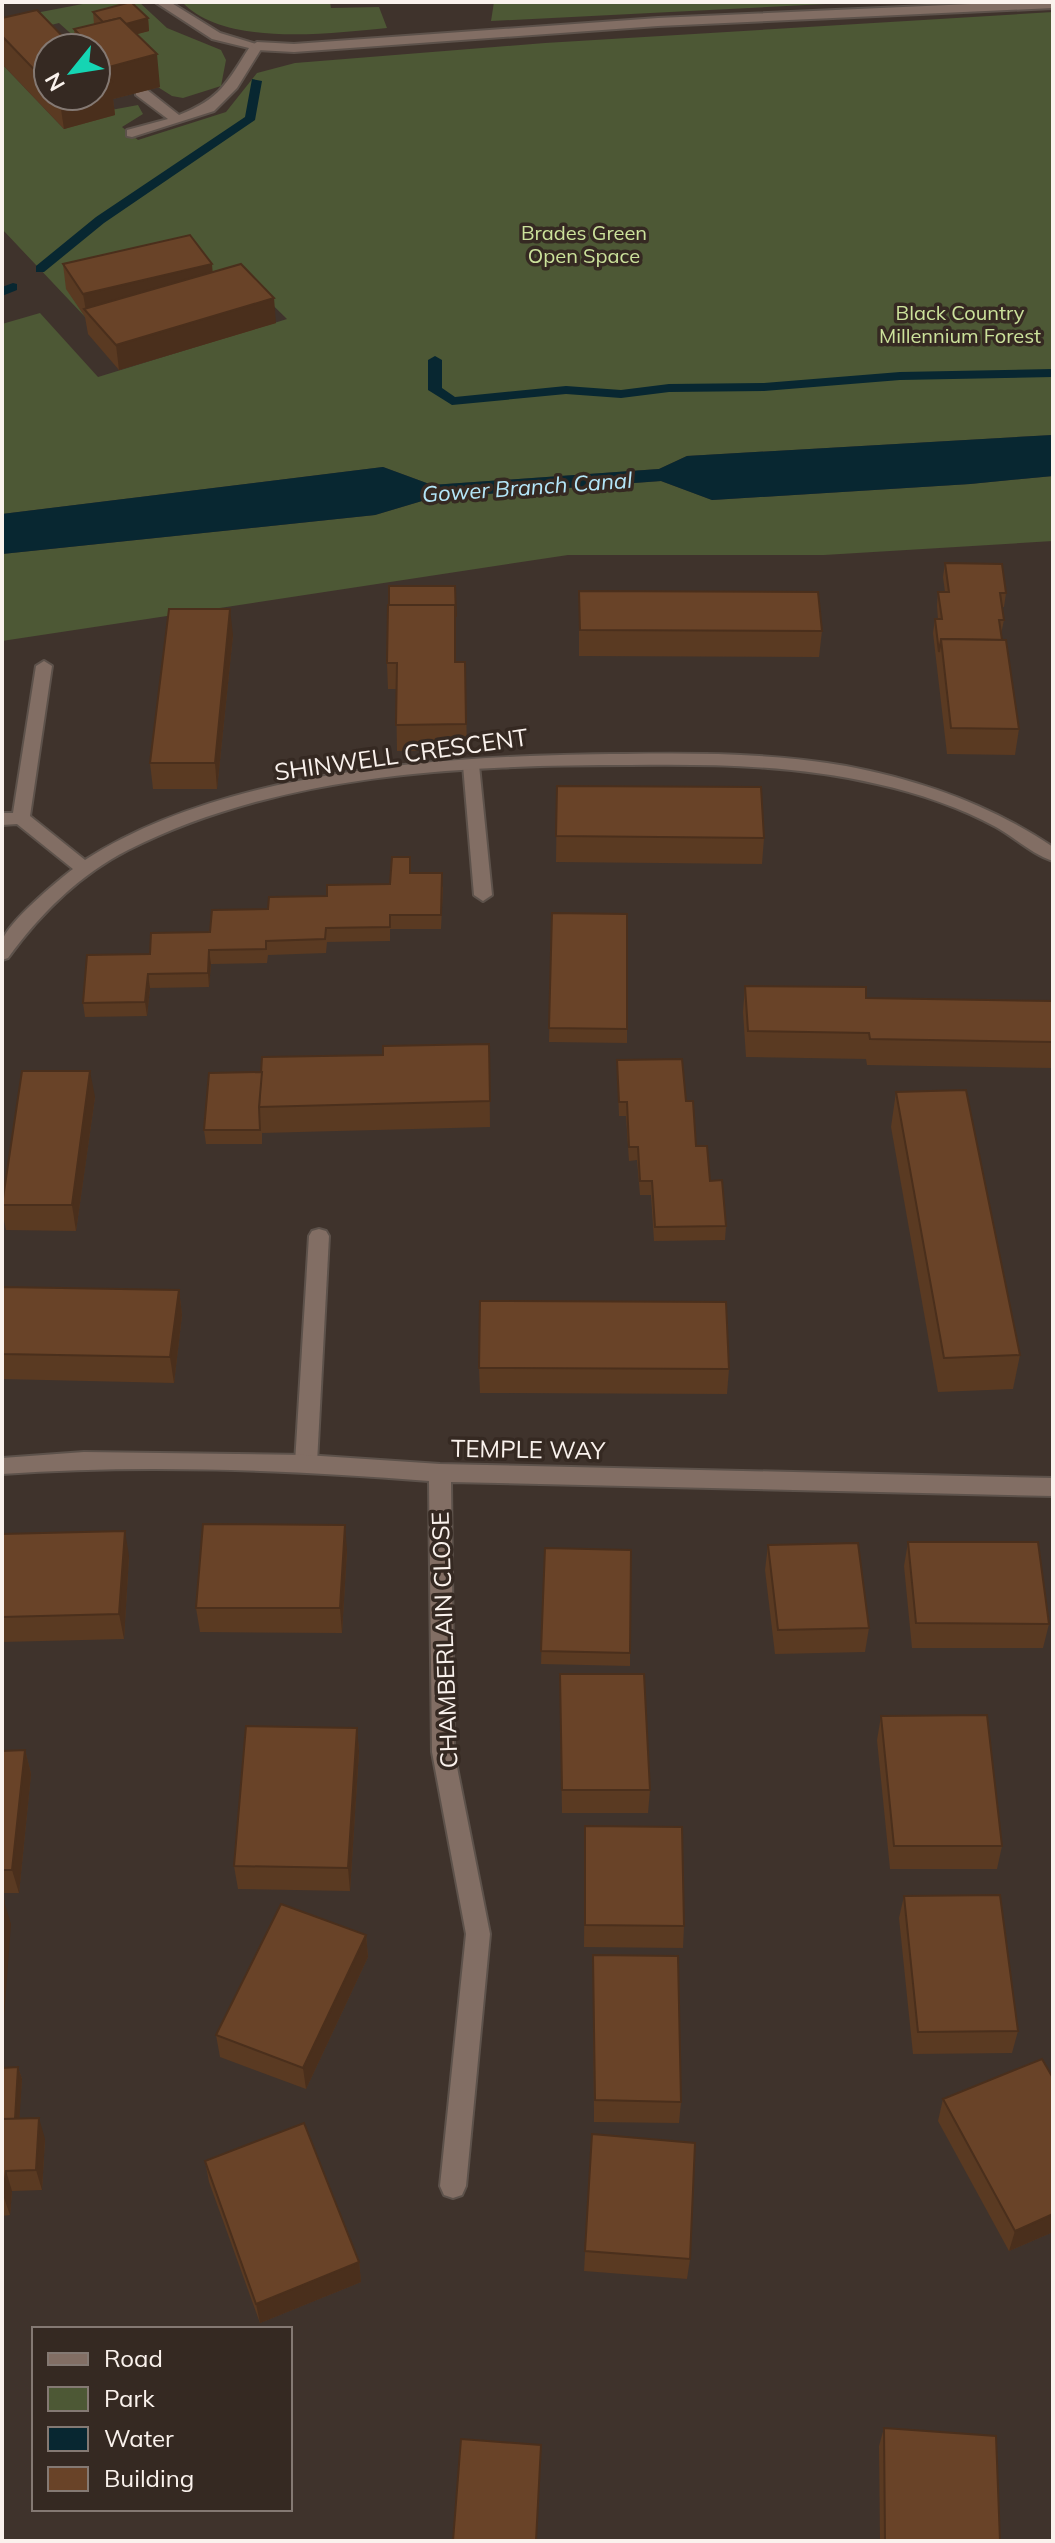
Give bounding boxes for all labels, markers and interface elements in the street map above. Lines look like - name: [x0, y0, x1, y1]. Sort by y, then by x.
- north arrow: [32, 32, 112, 112]
- text: N: [38, 68, 71, 96]
- park label: Brades Green Open Space: [521, 220, 647, 268]
- park label: Black Country Millennium Forest: [879, 300, 1041, 348]
- water label: Gower Branch Canal: [421, 466, 634, 508]
- street label: SHINWELL CRESCENT: [272, 721, 530, 787]
- street label: TEMPLE WAY: [451, 1433, 606, 1465]
- street label: CHAMBERLAIN CLOSE: [425, 1511, 463, 1769]
- legend: [32, 2327, 292, 2511]
- text: Road: [104, 2343, 163, 2373]
- text: Park: [104, 2383, 155, 2413]
- text: Water: [104, 2423, 174, 2453]
- text: Building: [104, 2463, 194, 2493]

